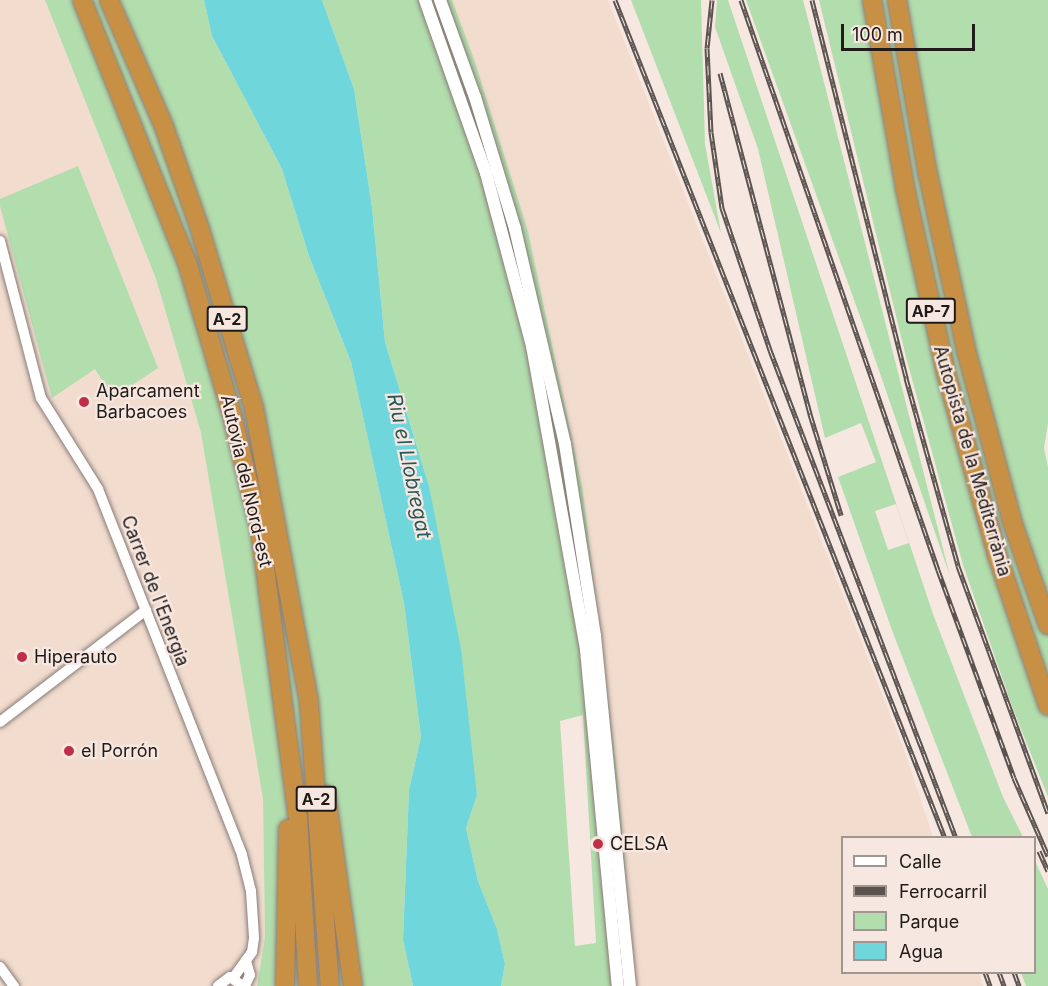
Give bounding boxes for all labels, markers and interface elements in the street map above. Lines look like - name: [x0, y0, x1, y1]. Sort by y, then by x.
- scale bar: [844, 12, 978, 50]
- text: 100 m: [852, 24, 903, 45]
- road number: AP-7: [906, 298, 956, 324]
- road number: A-2: [206, 306, 248, 332]
- street label: Autopista de la Mediterrània: [929, 343, 1015, 579]
- place label: Aparcament Barbacoes: [96, 381, 200, 424]
- water label: Riu el Llobregat: [382, 391, 436, 541]
- street label: Autovia del Nord-est: [216, 393, 276, 569]
- marker: Aparcament Barbacoes: [77, 395, 91, 409]
- street label: Carrer de l'Energia: [116, 513, 194, 669]
- place label: Hiperauto: [34, 646, 117, 668]
- marker: Hiperauto: [15, 650, 29, 664]
- place label: el Porrón: [81, 740, 158, 762]
- marker: el Porrón: [62, 744, 76, 758]
- road number: A-2: [295, 786, 337, 812]
- place label: CELSA: [610, 833, 668, 855]
- legend: [841, 836, 1036, 974]
- marker: CELSA: [591, 837, 605, 851]
- text: Calle: [899, 851, 941, 872]
- text: Ferrocarril: [899, 881, 987, 902]
- text: Parque: [899, 911, 959, 932]
- text: Agua: [899, 941, 943, 962]

